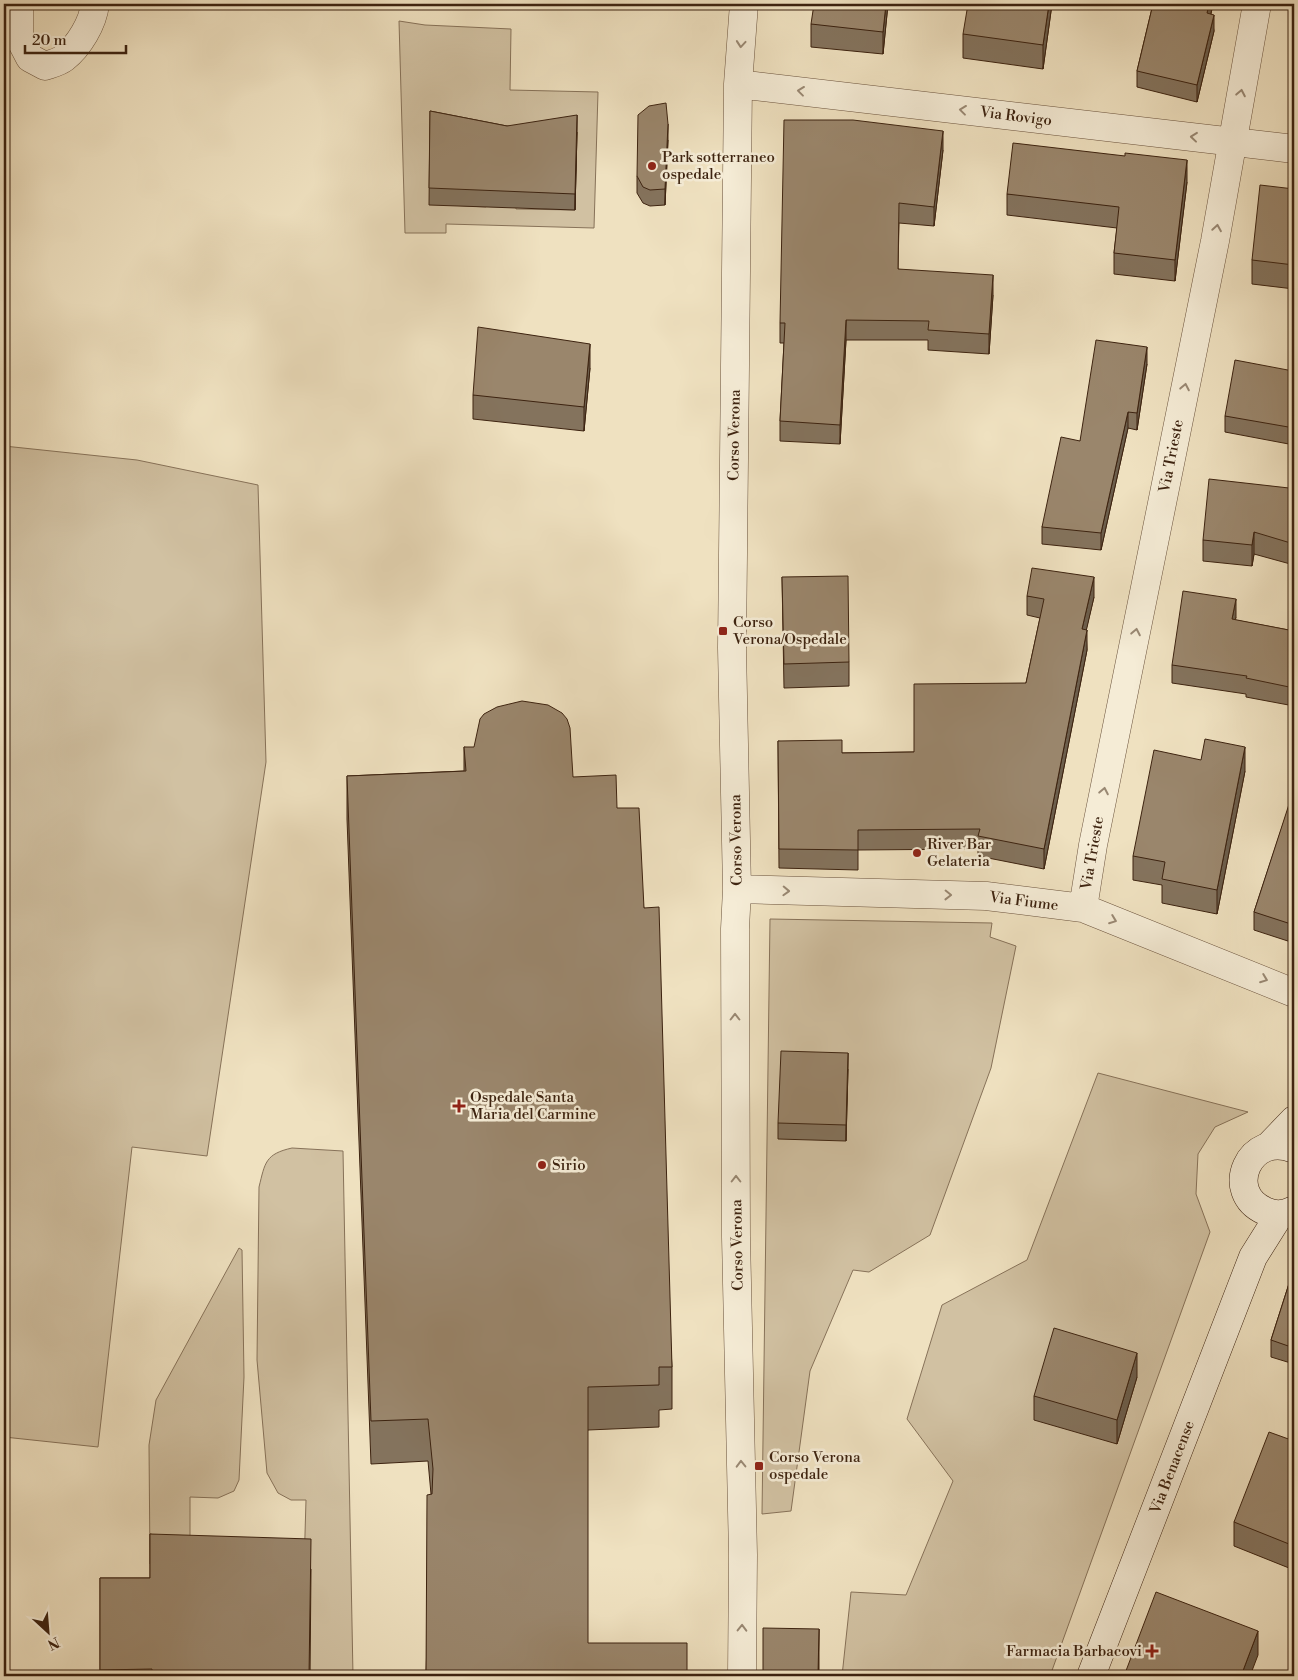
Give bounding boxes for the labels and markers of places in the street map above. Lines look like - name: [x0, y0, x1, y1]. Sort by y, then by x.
- place label: Park sotterraneo ospedale: [662, 148, 775, 184]
- marker: Park sotterraneo ospedale: [646, 160, 658, 172]
- place label: Corso Verona/Ospedale: [732, 613, 847, 649]
- marker: Corso Verona/Ospedale: [717, 625, 729, 637]
- place label: River Bar Gelateria: [927, 835, 992, 871]
- marker: River Bar Gelateria: [911, 847, 923, 859]
- place label: Ospedale Santa Maria del Carmine: [470, 1088, 596, 1124]
- marker: Ospedale Santa Maria del Carmine: [452, 1099, 466, 1113]
- place label: Sirio: [552, 1156, 586, 1175]
- marker: Sirio: [536, 1159, 548, 1171]
- place label: Corso Verona ospedale: [769, 1448, 861, 1484]
- marker: Corso Verona ospedale: [753, 1460, 765, 1472]
- place label: Farmacia Barbacovi: [1006, 1642, 1142, 1661]
- marker: Farmacia Barbacovi: [1146, 1645, 1158, 1657]

